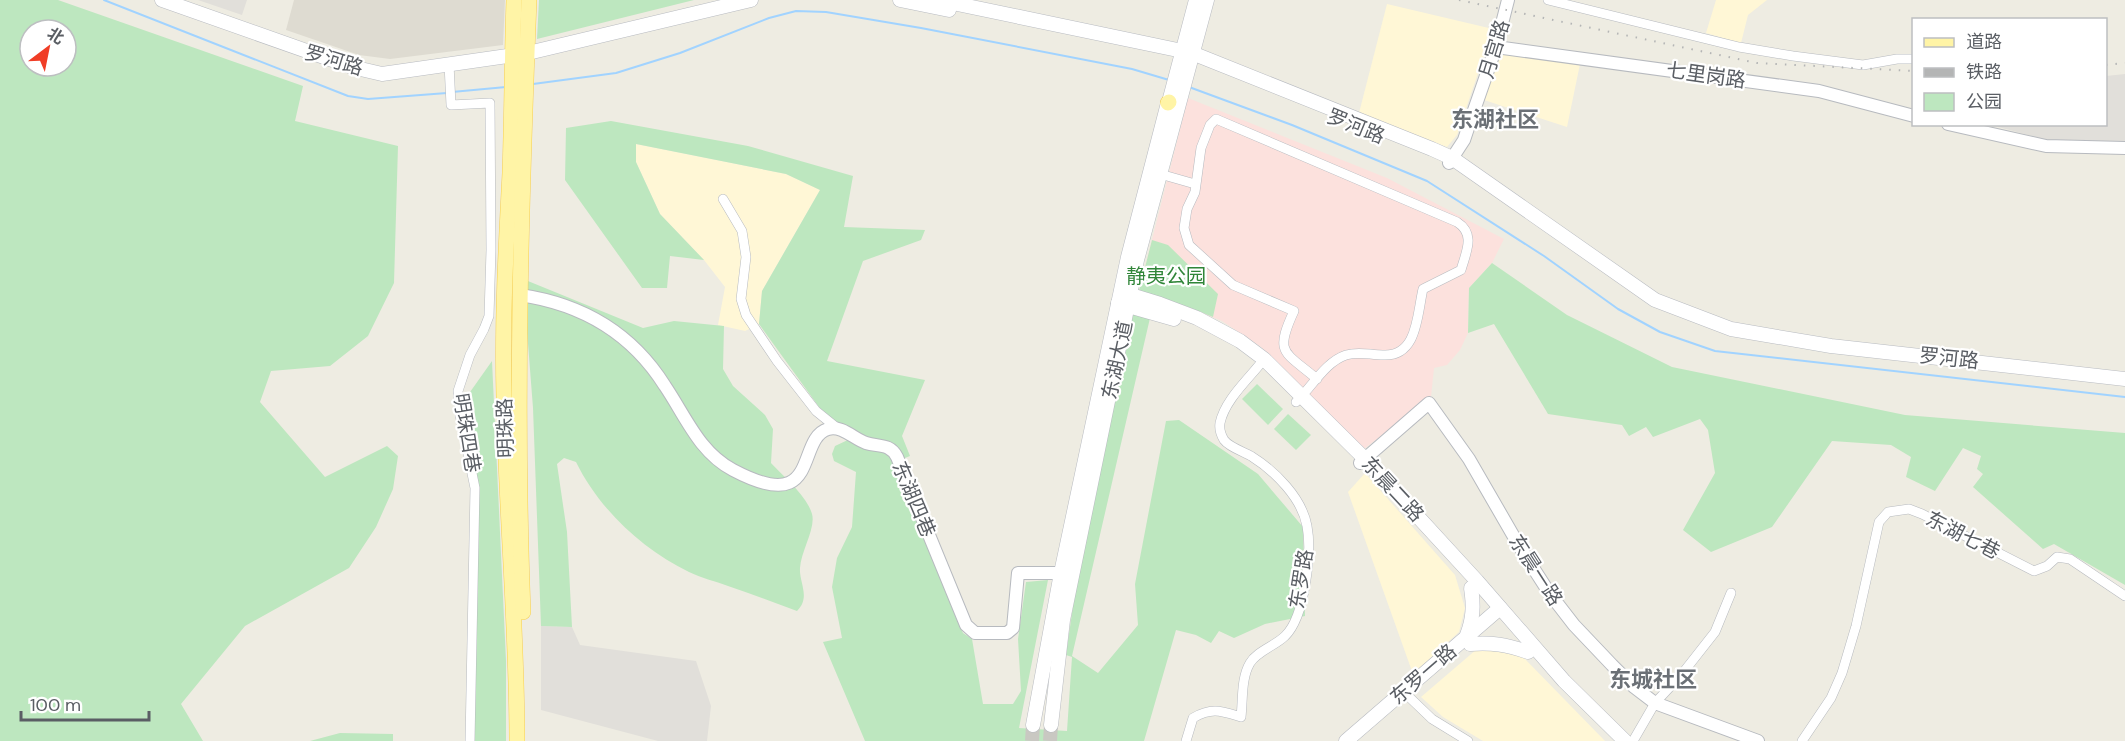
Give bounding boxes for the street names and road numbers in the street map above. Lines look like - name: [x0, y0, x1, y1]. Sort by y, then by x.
- street label: 月宫路: [1473, 17, 1515, 81]
- street label: 罗河路: [302, 39, 366, 81]
- street label: 七里岗路: [1665, 57, 1747, 93]
- street label: 罗河路: [1323, 103, 1389, 149]
- street label: 东湖大道: [1096, 318, 1138, 402]
- street label: 罗河路: [1918, 342, 1980, 374]
- street label: 明珠四巷: [448, 391, 486, 475]
- street label: 明珠路: [491, 398, 519, 458]
- street label: 东晨二路: [1356, 451, 1430, 527]
- street label: 东湖四巷: [886, 457, 942, 541]
- street label: 东湖七巷: [1921, 505, 2005, 565]
- street label: 东晨一路: [1503, 529, 1569, 611]
- street label: 东罗路: [1283, 547, 1319, 611]
- street label: 东罗一路: [1384, 638, 1462, 710]

